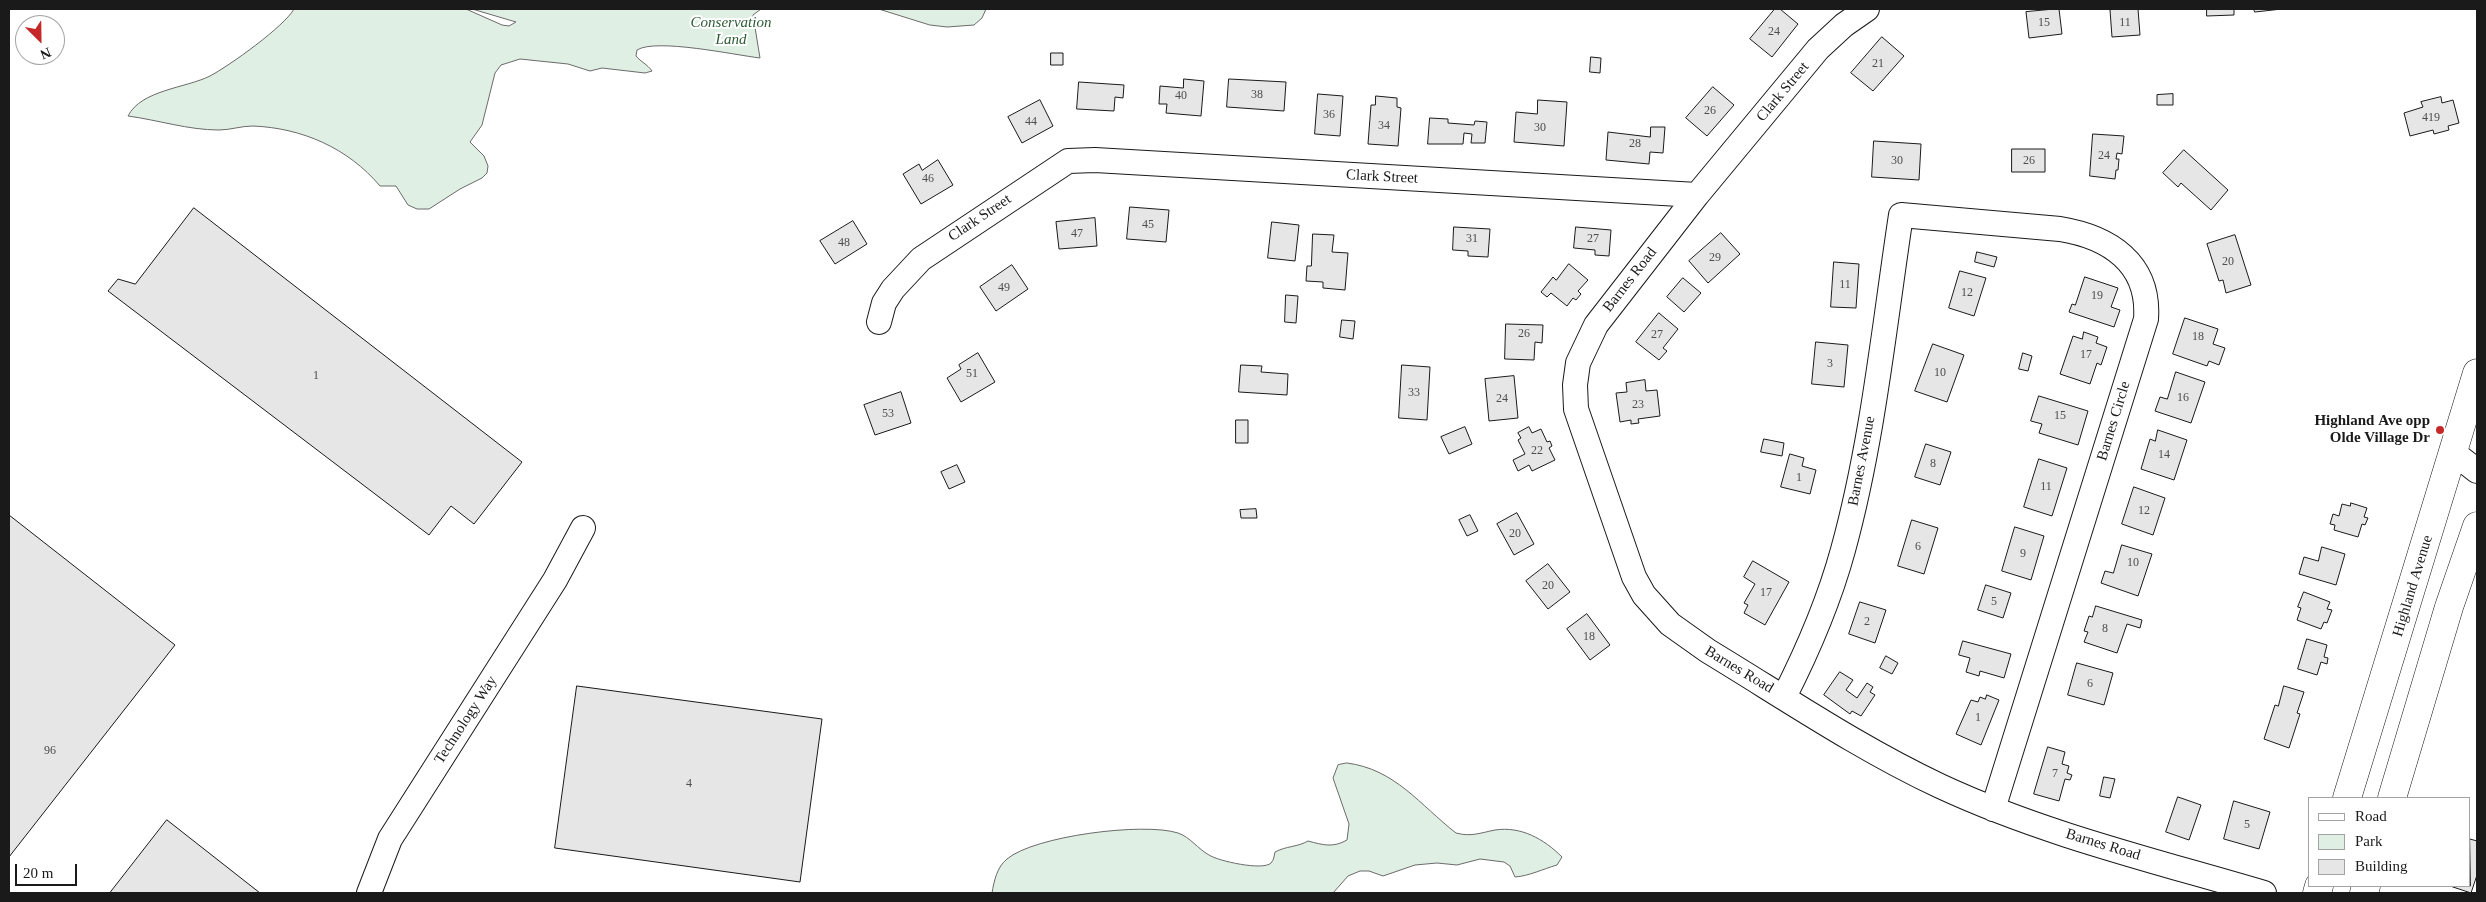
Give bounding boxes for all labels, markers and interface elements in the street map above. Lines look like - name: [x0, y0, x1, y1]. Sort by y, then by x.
- park label: Conservation Land: [691, 14, 771, 49]
- north arrow: [15, 15, 65, 65]
- house number: 15: [2038, 16, 2050, 30]
- house number: 11: [2119, 16, 2131, 30]
- house number: 24: [1768, 25, 1780, 39]
- text: N: [38, 44, 53, 62]
- house number: 21: [1872, 57, 1884, 71]
- street label: Clark Street: [1753, 59, 1813, 125]
- house number: 38: [1251, 88, 1263, 102]
- house number: 40: [1175, 89, 1187, 103]
- house number: 26: [1704, 104, 1716, 118]
- house number: 36: [1323, 108, 1335, 122]
- house number: 419: [2422, 111, 2440, 125]
- house number: 44: [1025, 115, 1037, 129]
- house number: 34: [1378, 119, 1390, 133]
- house number: 30: [1534, 121, 1546, 135]
- house number: 28: [1629, 137, 1641, 151]
- house number: 24: [2098, 149, 2110, 163]
- house number: 30: [1891, 154, 1903, 168]
- house number: 26: [2023, 154, 2035, 168]
- street label: Clark Street: [1346, 166, 1418, 188]
- house number: 46: [922, 172, 934, 186]
- street label: Clark Street: [945, 190, 1015, 246]
- house number: 45: [1142, 218, 1154, 232]
- house number: 47: [1071, 227, 1083, 241]
- house number: 31: [1466, 232, 1478, 246]
- house number: 27: [1587, 232, 1599, 246]
- house number: 48: [838, 236, 850, 250]
- street label: Barnes Road: [1599, 244, 1661, 316]
- house number: 29: [1709, 251, 1721, 265]
- house number: 20: [2222, 255, 2234, 269]
- house number: 11: [1839, 278, 1851, 292]
- house number: 49: [998, 281, 1010, 295]
- house number: 12: [1961, 286, 1973, 300]
- house number: 19: [2091, 289, 2103, 303]
- house number: 26: [1518, 327, 1530, 341]
- house number: 27: [1651, 328, 1663, 342]
- house number: 18: [2192, 330, 2204, 344]
- house number: 17: [2080, 348, 2092, 362]
- house number: 3: [1827, 357, 1833, 371]
- house number: 10: [1934, 366, 1946, 380]
- house number: 51: [966, 367, 978, 381]
- house number: 1: [313, 369, 319, 383]
- street label: Barnes Circle: [2093, 379, 2135, 463]
- house number: 33: [1408, 386, 1420, 400]
- house number: 16: [2177, 391, 2189, 405]
- house number: 24: [1496, 392, 1508, 406]
- house number: 23: [1632, 398, 1644, 412]
- house number: 53: [882, 407, 894, 421]
- house number: 15: [2054, 409, 2066, 423]
- place label: Highland Ave opp Olde Village Dr: [2314, 412, 2430, 447]
- street label: Barnes Avenue: [1844, 415, 1880, 507]
- marker: Highland Ave opp Olde Village Dr: [2434, 424, 2446, 436]
- house number: 22: [1531, 444, 1543, 458]
- house number: 14: [2158, 448, 2170, 462]
- house number: 8: [1930, 457, 1936, 471]
- house number: 1: [1796, 471, 1802, 485]
- house number: 11: [2040, 480, 2052, 494]
- house number: 12: [2138, 504, 2150, 518]
- house number: 20: [1509, 527, 1521, 541]
- street label: Highland Avenue: [2389, 533, 2437, 639]
- house number: 6: [1915, 540, 1921, 554]
- house number: 9: [2020, 547, 2026, 561]
- house number: 10: [2127, 556, 2139, 570]
- house number: 20: [1542, 579, 1554, 593]
- house number: 17: [1760, 586, 1772, 600]
- house number: 5: [1991, 595, 1997, 609]
- house number: 2: [1864, 615, 1870, 629]
- house number: 8: [2102, 622, 2108, 636]
- house number: 18: [1583, 630, 1595, 644]
- street label: Barnes Road: [1701, 642, 1777, 698]
- street label: Technology Way: [431, 673, 501, 767]
- house number: 6: [2087, 677, 2093, 691]
- house number: 1: [1975, 711, 1981, 725]
- house number: 96: [44, 744, 56, 758]
- house number: 7: [2052, 767, 2058, 781]
- house number: 4: [686, 777, 692, 791]
- legend: [2308, 797, 2471, 887]
- text: Road: [2355, 808, 2387, 824]
- house number: 5: [2244, 818, 2250, 832]
- street label: Barnes Road: [2064, 825, 2142, 865]
- text: Park: [2355, 833, 2383, 849]
- scale bar: [18, 854, 80, 886]
- text: Building: [2355, 858, 2408, 874]
- text: 20 m: [23, 865, 53, 881]

